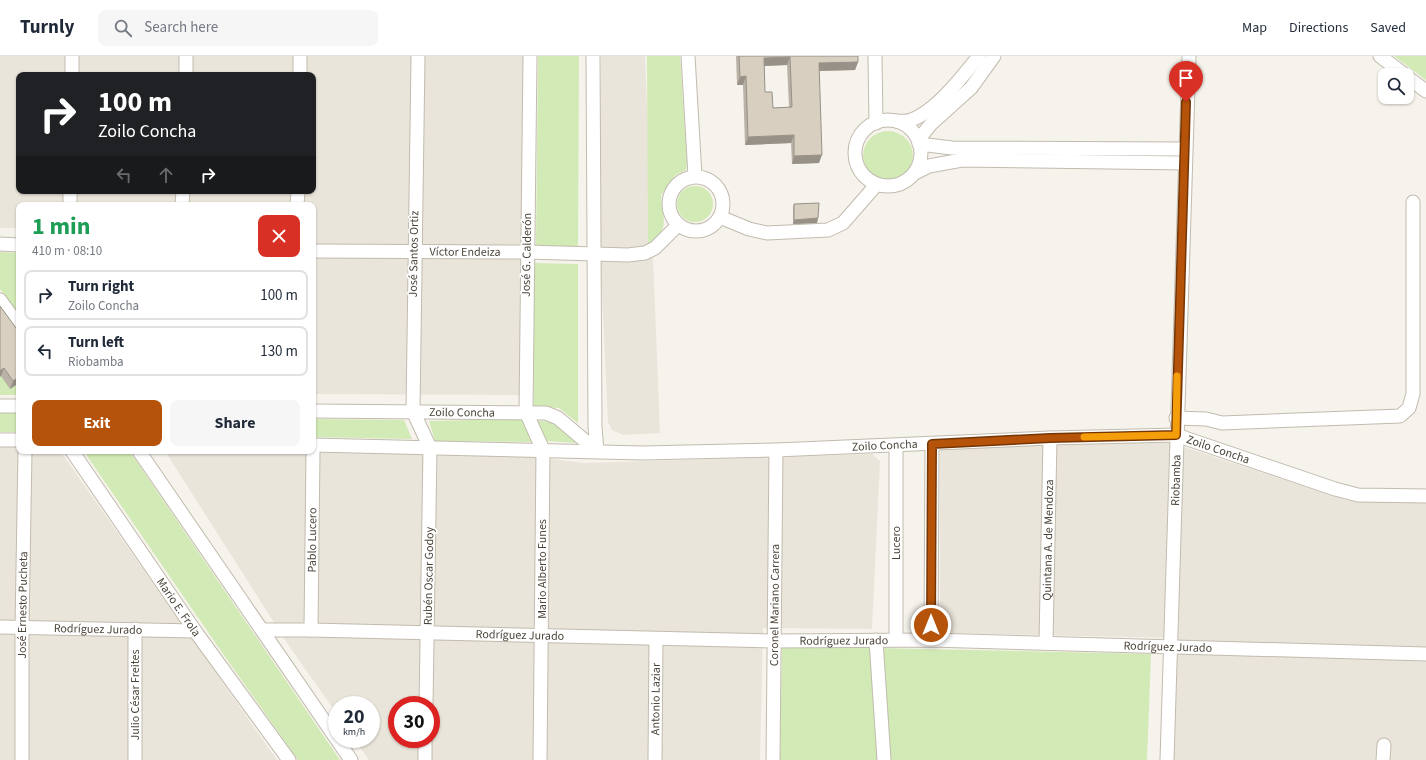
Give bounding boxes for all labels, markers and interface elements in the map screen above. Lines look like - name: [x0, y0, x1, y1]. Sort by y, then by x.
- search box: [98, 10, 378, 46]
- text: Turnly: [20, 14, 74, 41]
- icon: search: [112, 17, 134, 39]
- text: Search here: [144, 17, 218, 38]
- text: Map: [1242, 18, 1267, 38]
- text: Directions: [1289, 18, 1348, 38]
- text: Saved: [1370, 18, 1406, 38]
- pin: [1169, 61, 1203, 102]
- icon: arrive: [1175, 67, 1197, 89]
- map controls: [1378, 68, 1414, 104]
- button: search: [1378, 68, 1414, 104]
- text: 100 m: [98, 82, 172, 122]
- icon: right: [32, 88, 84, 140]
- text: Zoilo Concha: [98, 119, 196, 144]
- icon: left: [113, 164, 135, 186]
- icon: ahead: [155, 164, 177, 186]
- icon: right: [197, 164, 219, 186]
- text: 1 min: [32, 209, 90, 244]
- street label: José Santos Ortiz: [405, 211, 423, 297]
- street label: José G. Calderón: [518, 213, 536, 297]
- button: close: [258, 215, 300, 257]
- text: 410 m · 08:10: [32, 242, 102, 260]
- street label: Víctor Endeiza: [429, 243, 501, 260]
- text: Turn right: [68, 276, 134, 297]
- icon: right: [34, 284, 56, 306]
- text: 100 m: [260, 285, 298, 306]
- text: Zoilo Concha: [68, 297, 139, 315]
- text: Turn left: [68, 332, 124, 353]
- icon: left: [34, 340, 56, 362]
- text: 130 m: [260, 341, 298, 362]
- text: Riobamba: [68, 353, 124, 371]
- button: Exit: [32, 400, 162, 446]
- button: Share: [170, 400, 300, 446]
- street label: Zoilo Concha: [429, 403, 495, 421]
- street label: Zoilo Concha: [1184, 431, 1252, 468]
- street label: Zoilo Concha: [852, 435, 918, 455]
- street label: Riobamba: [1166, 454, 1185, 506]
- street label: Quintana A. de Mendoza: [1038, 479, 1058, 601]
- street label: Pablo Lucero: [303, 507, 321, 573]
- street label: Mario Alberto Funes: [534, 519, 551, 619]
- street label: Rubén Oscar Godoy: [420, 526, 438, 625]
- street label: Lucero: [888, 526, 905, 560]
- street label: Coronel Mariano Carrera: [765, 544, 784, 666]
- street label: José Ernesto Pucheta: [14, 551, 32, 659]
- street label: Mario E. Frola: [152, 574, 205, 640]
- position arrow: [910, 604, 952, 646]
- street label: Rodríguez Jurado: [54, 620, 142, 638]
- street label: Rodríguez Jurado: [475, 625, 564, 645]
- street label: Rodríguez Jurado: [800, 632, 888, 649]
- street label: Rodríguez Jurado: [1123, 637, 1212, 656]
- street label: Julio César Freites: [127, 649, 144, 741]
- street label: Antonio Laziar: [647, 662, 664, 735]
- speed limit sign: 30: [388, 696, 440, 748]
- text: 20: [343, 703, 365, 731]
- text: km/h: [343, 725, 365, 739]

